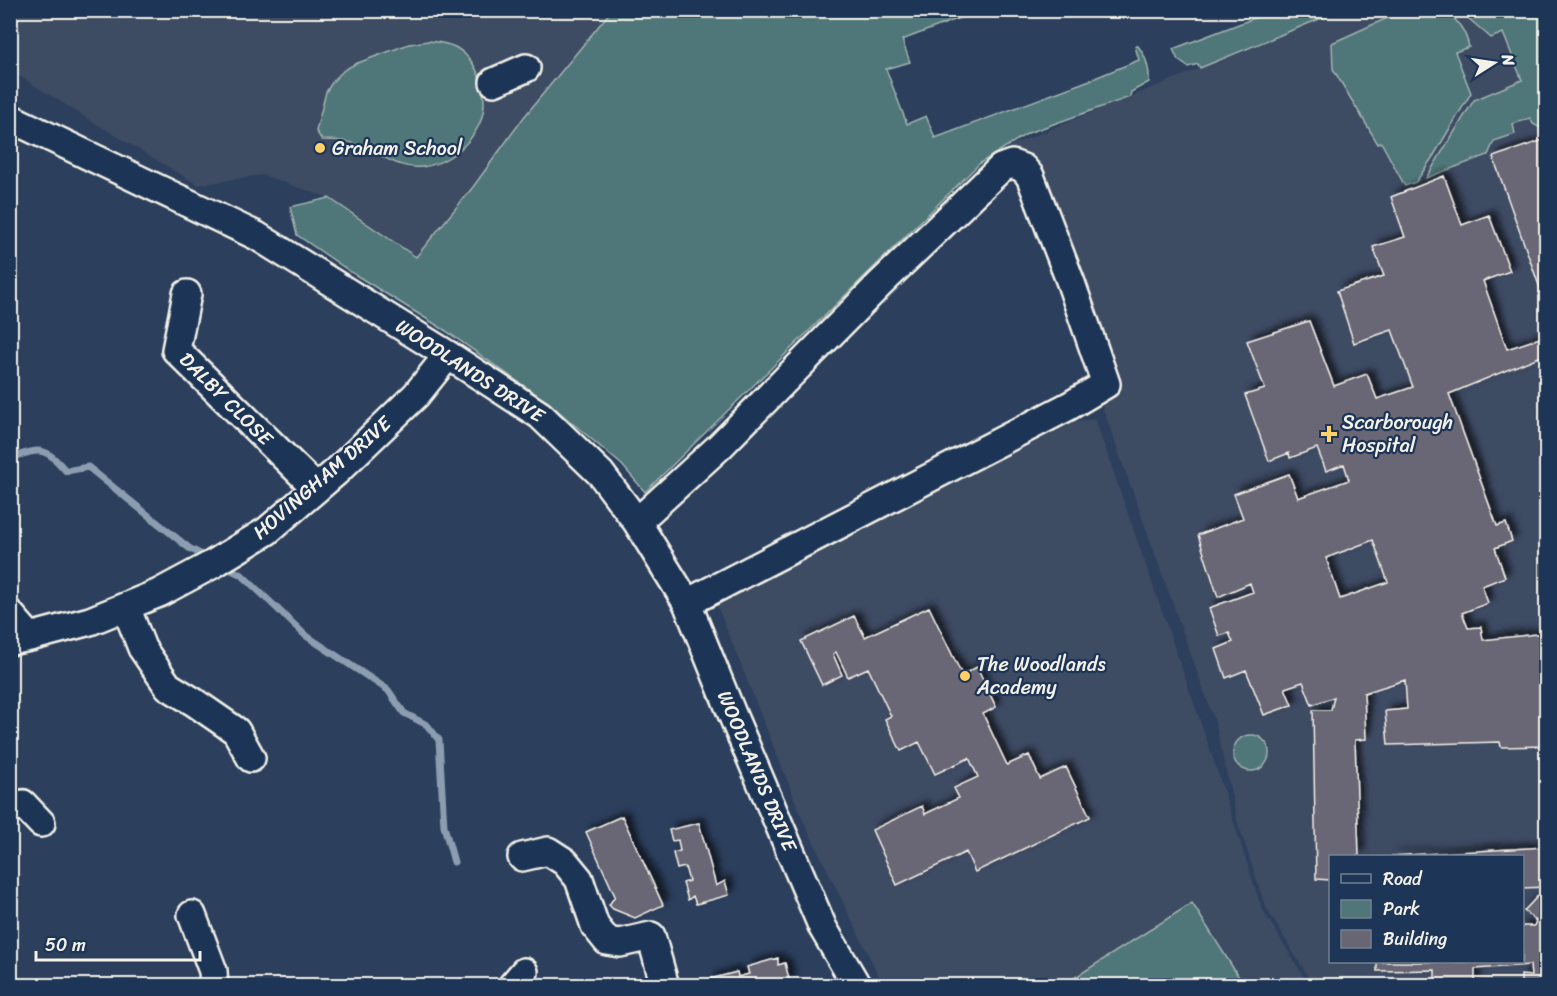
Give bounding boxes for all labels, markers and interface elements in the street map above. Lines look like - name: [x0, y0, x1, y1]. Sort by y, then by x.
- north arrow: [1464, 33, 1524, 93]
- text: N: [1493, 51, 1524, 69]
- place label: Graham School: [332, 131, 463, 166]
- marker: Graham School: [313, 141, 327, 155]
- street label: WOODLANDS DRIVE: [388, 309, 553, 434]
- street label: DALBY CLOSE: [171, 344, 283, 456]
- place label: Scarborough Hospital: [1342, 405, 1453, 463]
- street label: HOVINGHAM DRIVE: [244, 406, 401, 549]
- marker: Scarborough Hospital: [1320, 425, 1338, 443]
- place label: The Woodlands Academy: [976, 647, 1106, 705]
- marker: The Woodlands Academy: [958, 669, 972, 683]
- street label: WOODLANDS DRIVE: [707, 685, 807, 859]
- legend: [1329, 855, 1524, 963]
- text: Road: [1383, 863, 1423, 895]
- text: Park: [1383, 893, 1420, 925]
- text: Building: [1383, 923, 1447, 955]
- scale bar: [36, 924, 200, 962]
- text: 50 m: [45, 929, 86, 961]

